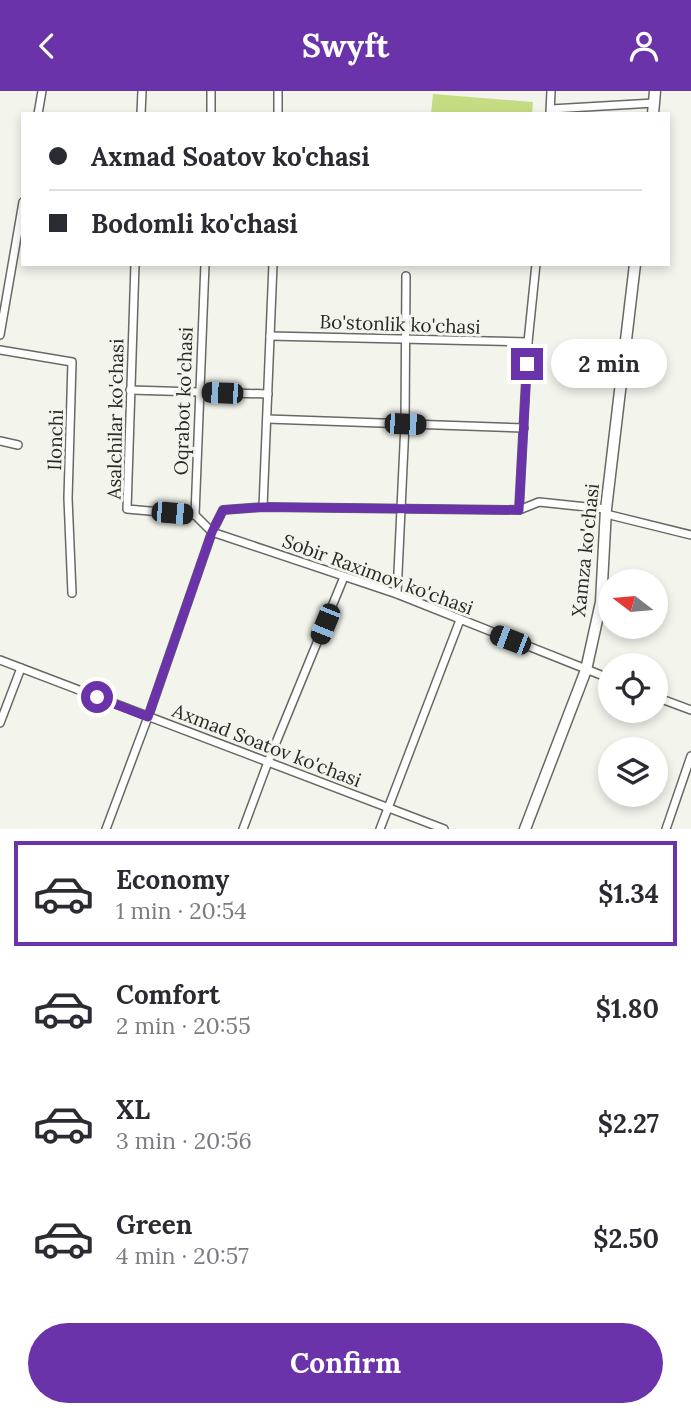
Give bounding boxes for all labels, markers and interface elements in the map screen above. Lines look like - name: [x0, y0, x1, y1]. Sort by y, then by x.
- text: Swyft: [302, 25, 389, 66]
- icon: back: [28, 27, 66, 65]
- icon: person: [625, 27, 663, 65]
- text: Axmad Soatov ko'chasi: [91, 140, 370, 173]
- text: Bodomli ko'chasi: [91, 207, 298, 240]
- street label: Bo'stonlik ko'chasi: [319, 309, 481, 339]
- street label: Oqrabot ko'chasi: [168, 326, 198, 476]
- street label: Asalchilar ko'chasi: [102, 338, 128, 501]
- callout: 2 min: [552, 339, 667, 389]
- route end: [511, 348, 543, 380]
- text: 2 min: [578, 349, 640, 378]
- car: [201, 382, 244, 404]
- street label: Ilonchi: [42, 409, 68, 471]
- car: [384, 413, 427, 435]
- street label: Xamza ko'chasi: [566, 482, 604, 618]
- car: [151, 501, 194, 525]
- street label: Sobir Raximov ko'chasi: [279, 528, 477, 620]
- north arrow: [598, 569, 668, 639]
- map controls: [598, 569, 668, 807]
- car: [308, 601, 343, 647]
- car: [487, 623, 534, 657]
- button: locate: [598, 653, 668, 723]
- route start: [81, 681, 113, 713]
- street label: Axmad Soatov ko'chasi: [168, 698, 365, 792]
- button: layers: [598, 737, 668, 807]
- icon: car: [32, 862, 95, 925]
- text: Economy: [116, 863, 229, 896]
- text: $1.34: [598, 877, 659, 910]
- text: 1 min · 20:54: [116, 896, 247, 925]
- icon: car: [32, 977, 95, 1040]
- text: Comfort: [116, 978, 220, 1011]
- text: $1.80: [596, 992, 659, 1025]
- text: 2 min · 20:55: [116, 1011, 251, 1040]
- icon: car: [32, 1092, 95, 1155]
- text: XL: [116, 1093, 150, 1126]
- text: $2.27: [598, 1107, 659, 1140]
- text: 3 min · 20:56: [116, 1126, 252, 1155]
- icon: car: [32, 1207, 95, 1270]
- text: Green: [116, 1208, 192, 1241]
- text: $2.50: [593, 1222, 659, 1255]
- text: 4 min · 20:57: [116, 1241, 249, 1270]
- button: Confirm: [28, 1323, 663, 1403]

